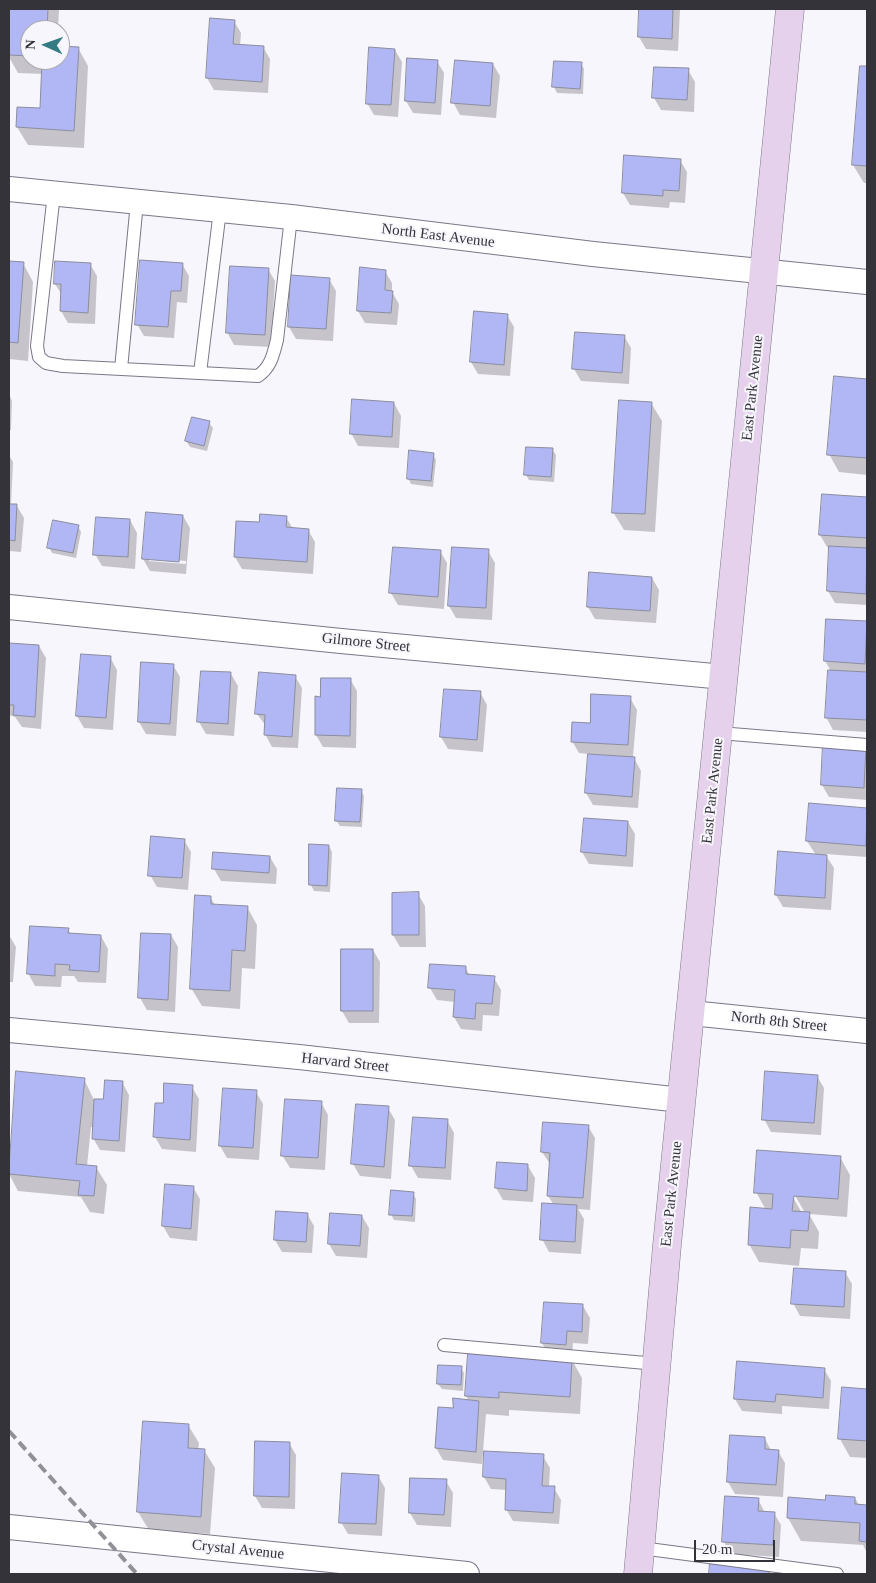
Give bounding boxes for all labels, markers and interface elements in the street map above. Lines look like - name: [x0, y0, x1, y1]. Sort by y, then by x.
- north arrow: [20, 20, 70, 70]
- text: N: [23, 39, 38, 50]
- street label: North East Avenue: [380, 220, 496, 252]
- street label: East Park Avenue: [738, 334, 768, 442]
- street label: Gilmore Street: [321, 629, 411, 657]
- street label: East Park Avenue: [698, 737, 728, 845]
- street label: North 8th Street: [730, 1008, 828, 1036]
- street label: Harvard Street: [300, 1049, 390, 1077]
- street label: East Park Avenue: [657, 1140, 687, 1248]
- scale bar: [696, 1530, 777, 1562]
- street label: Crystal Avenue: [191, 1536, 285, 1564]
- text: 20 m: [702, 1541, 732, 1557]

